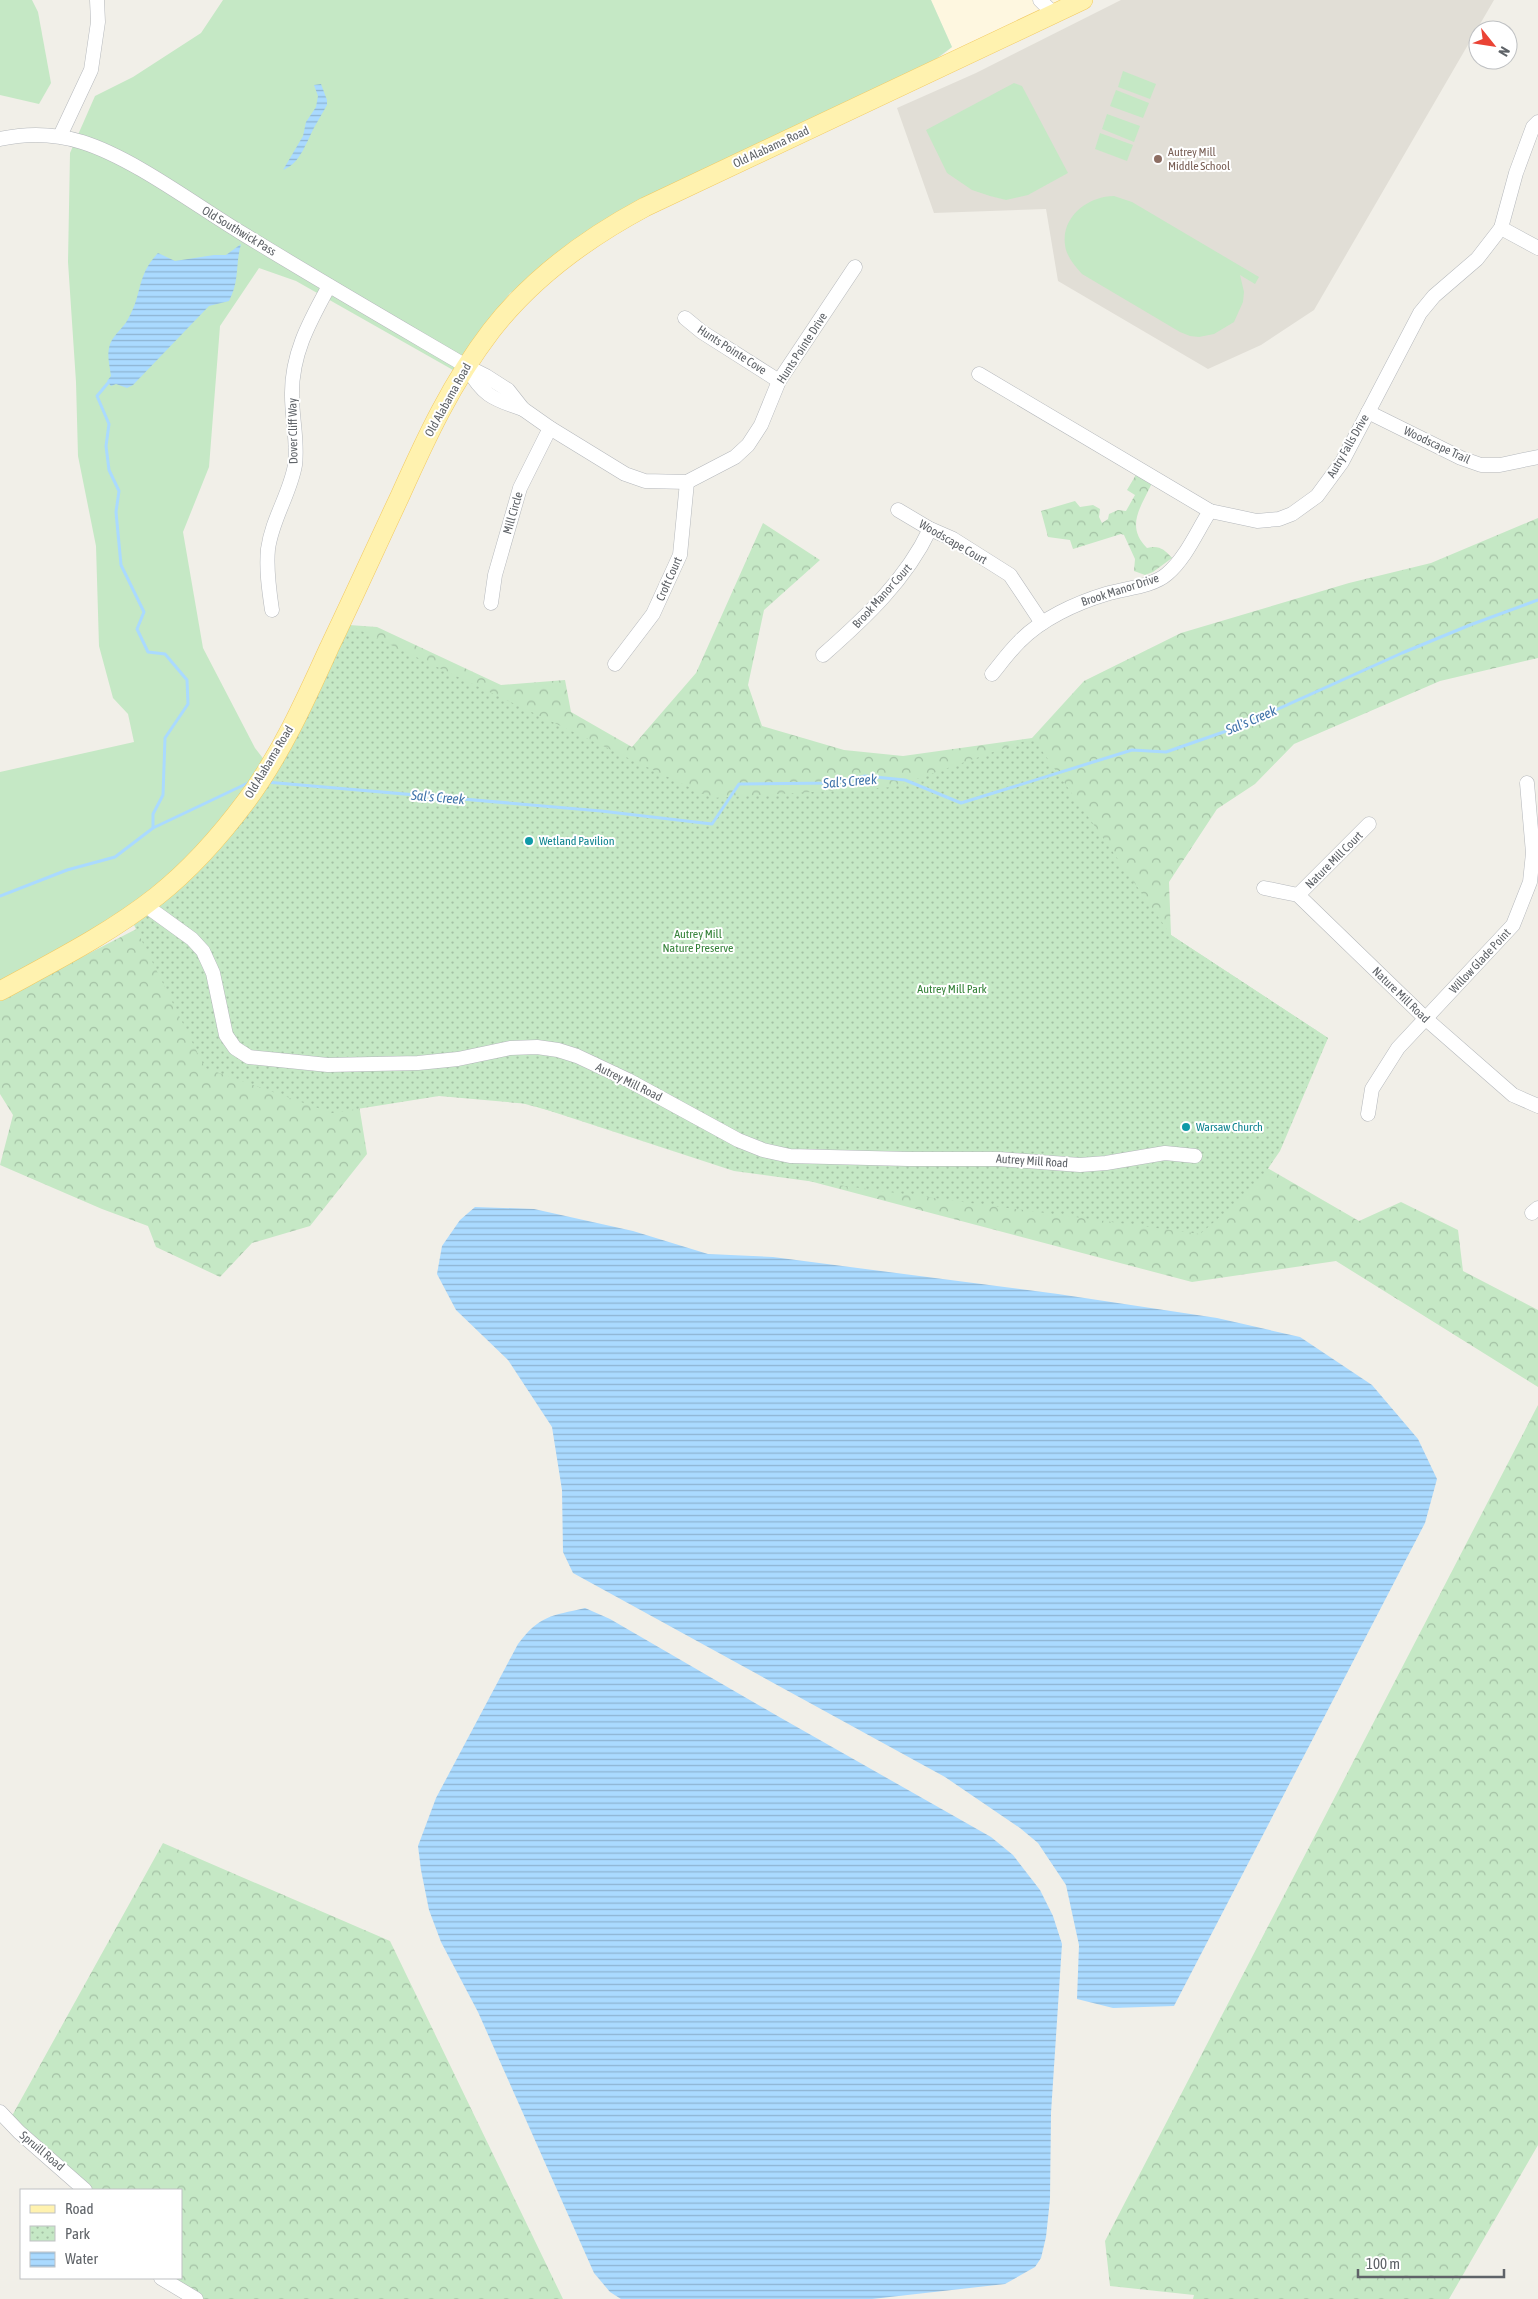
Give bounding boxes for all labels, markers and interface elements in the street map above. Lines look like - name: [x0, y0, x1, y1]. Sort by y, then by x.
- north arrow: [1468, 20, 1518, 70]
- text: N: [1495, 44, 1513, 59]
- street label: Old Alabama Road: [731, 123, 811, 171]
- place label: Autrey Mill Middle School: [1168, 145, 1231, 173]
- marker: Autrey Mill Middle School: [1152, 153, 1164, 165]
- street label: Old Southwick Pass: [199, 203, 279, 259]
- street label: Hunts Pointe Drive: [774, 310, 830, 386]
- street label: Hunts Pointe Cove: [695, 322, 769, 378]
- street label: Old Alabama Road: [422, 361, 474, 439]
- street label: Dover Cliff Way: [285, 398, 301, 464]
- street label: Autry Falls Drive: [1324, 412, 1372, 480]
- street label: Woodscape Trail: [1402, 424, 1473, 467]
- street label: Mill Circle: [500, 490, 526, 536]
- street label: Woodscape Court: [917, 517, 990, 567]
- street label: Croft Court: [653, 554, 685, 603]
- street label: Brook Manor Court: [850, 561, 915, 631]
- street label: Brook Manor Drive: [1079, 571, 1161, 609]
- water label: Sal's Creek: [1222, 702, 1280, 738]
- street label: Old Alabama Road: [242, 723, 296, 801]
- water label: Sal's Creek: [821, 771, 878, 791]
- water label: Sal's Creek: [409, 787, 466, 807]
- street label: Nature Mill Court: [1303, 828, 1366, 891]
- place label: Wetland Pavilion: [539, 834, 614, 848]
- marker: Wetland Pavilion: [523, 835, 535, 847]
- street label: Willow Glade Point: [1446, 925, 1514, 996]
- park label: Autrey Mill Nature Preserve: [663, 927, 733, 955]
- street label: Nature Mill Road: [1369, 964, 1433, 1026]
- park label: Autrey Mill Park: [917, 982, 987, 996]
- street label: Autrey Mill Road: [593, 1060, 665, 1104]
- place label: Warsaw Church: [1196, 1120, 1263, 1134]
- marker: Warsaw Church: [1180, 1121, 1192, 1133]
- street label: Autrey Mill Road: [995, 1151, 1069, 1171]
- street label: Spruill Road: [17, 2128, 67, 2174]
- legend: [20, 2189, 182, 2279]
- text: Road: [65, 2200, 94, 2217]
- text: Park: [65, 2225, 90, 2242]
- scale bar: [1358, 2246, 1504, 2278]
- text: Water: [65, 2250, 98, 2267]
- text: 100 m: [1366, 2255, 1400, 2272]

